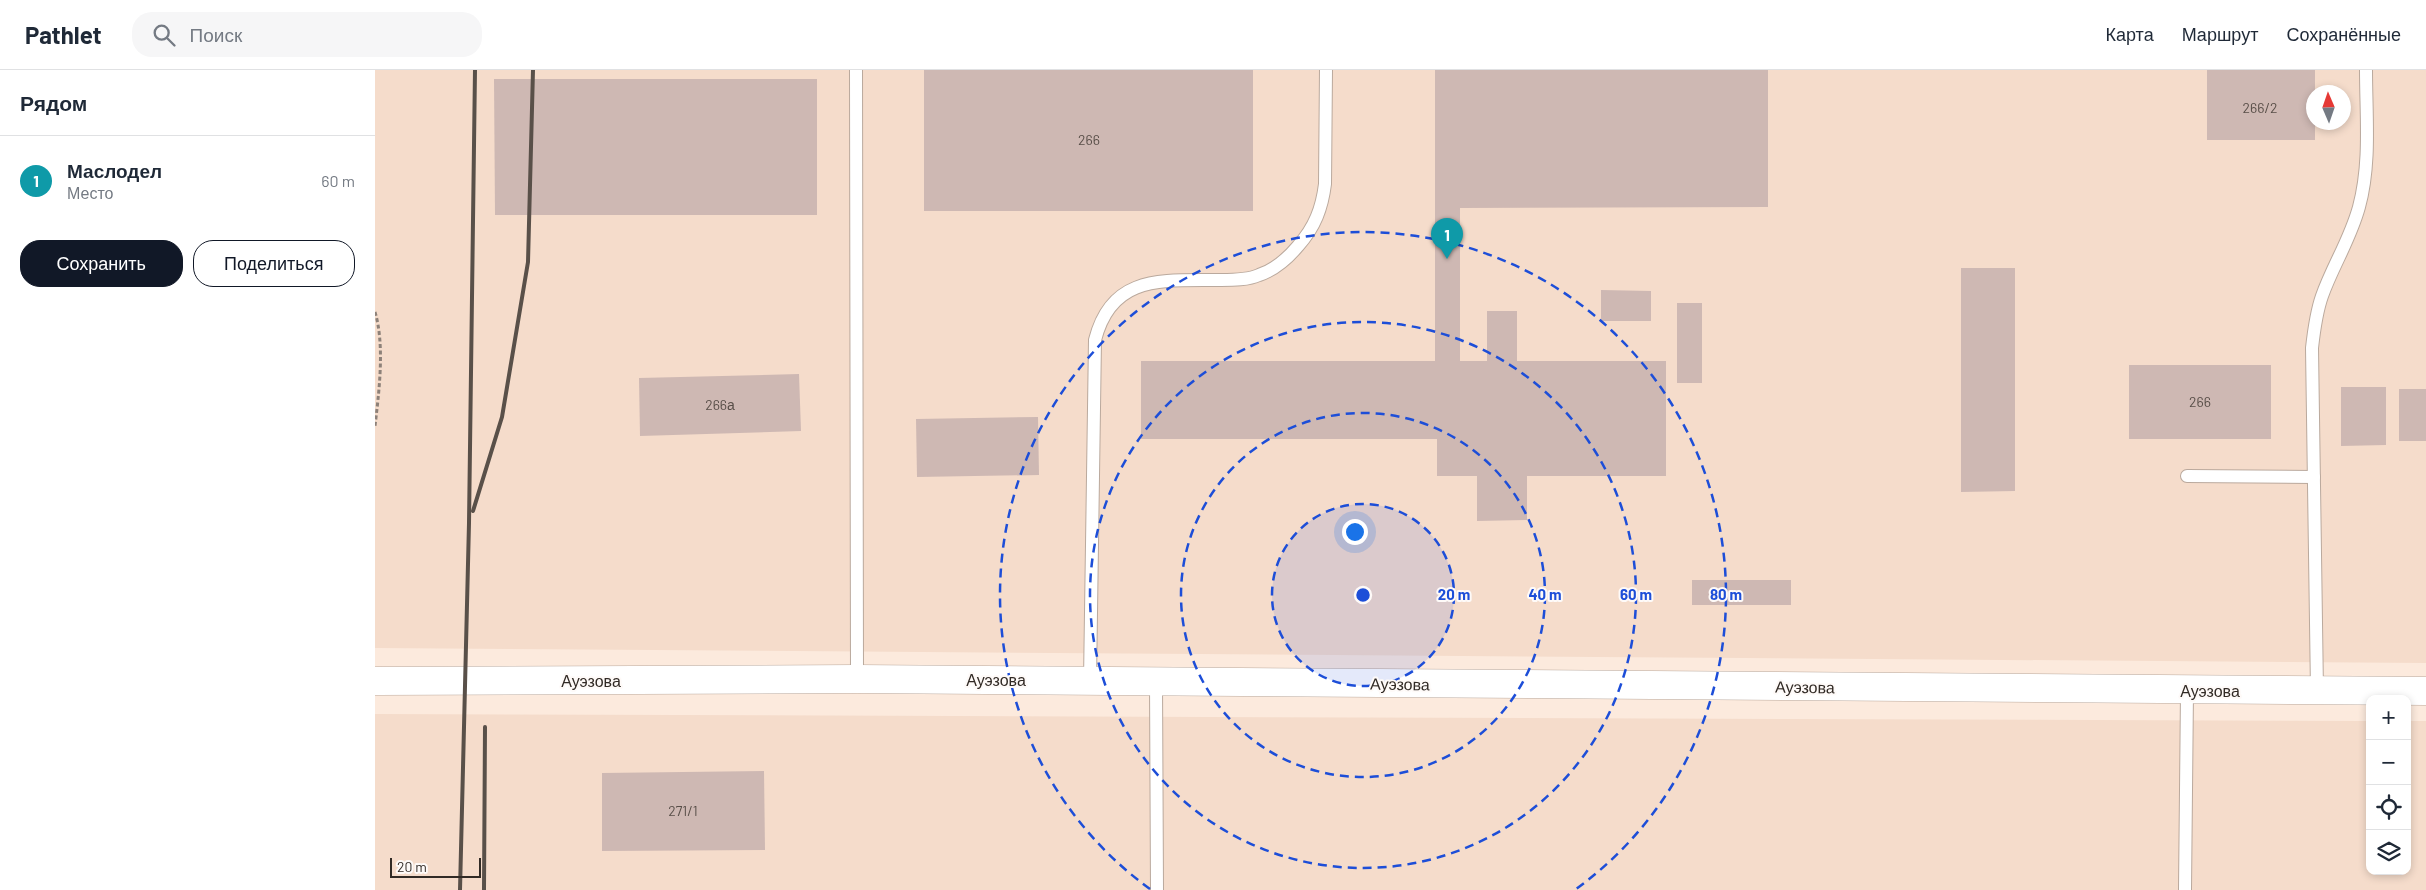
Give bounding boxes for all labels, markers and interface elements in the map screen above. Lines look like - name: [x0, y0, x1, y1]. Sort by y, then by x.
- search box: [132, 12, 482, 57]
- text: Pathlet: [25, 20, 102, 49]
- icon: search: [150, 21, 178, 49]
- text: Поиск: [190, 23, 242, 46]
- text: Карта: [2106, 23, 2154, 45]
- text: Маршрут: [2182, 23, 2258, 45]
- text: Сохранённые: [2286, 23, 2401, 45]
- north arrow: [2306, 85, 2351, 130]
- text: Рядом: [20, 90, 87, 115]
- house number: 266/2: [2242, 99, 2278, 116]
- house number: 266: [1078, 131, 1100, 148]
- text: Маслодел: [67, 159, 162, 182]
- text: 1: [33, 171, 39, 190]
- text: 60 m: [321, 171, 355, 190]
- text: Место: [67, 183, 113, 202]
- pin: 1: [1431, 218, 1463, 259]
- button: Сохранить: [20, 240, 183, 287]
- button: Поделиться: [193, 240, 355, 287]
- house number: 266: [2189, 393, 2211, 410]
- house number: 266а: [705, 396, 735, 413]
- your location: [1342, 519, 1368, 545]
- text: 20 m: [1438, 585, 1470, 603]
- text: 40 m: [1528, 585, 1562, 603]
- text: 60 m: [1620, 585, 1652, 603]
- text: 80 m: [1710, 585, 1742, 603]
- centre of rings: [1354, 586, 1372, 604]
- street label: Ауэзова: [966, 670, 1026, 689]
- street label: Ауэзова: [561, 671, 621, 690]
- street label: Ауэзова: [1370, 673, 1430, 694]
- street label: Ауэзова: [1775, 676, 1835, 697]
- street label: Ауэзова: [2180, 681, 2240, 700]
- map controls: [2366, 695, 2411, 875]
- button: +: [2366, 695, 2411, 740]
- button: −: [2366, 740, 2411, 785]
- button: locate: [2366, 785, 2411, 830]
- house number: 271/1: [668, 802, 698, 819]
- button: layers: [2366, 830, 2411, 875]
- scale bar: [390, 855, 481, 878]
- text: 20 m: [397, 858, 427, 875]

